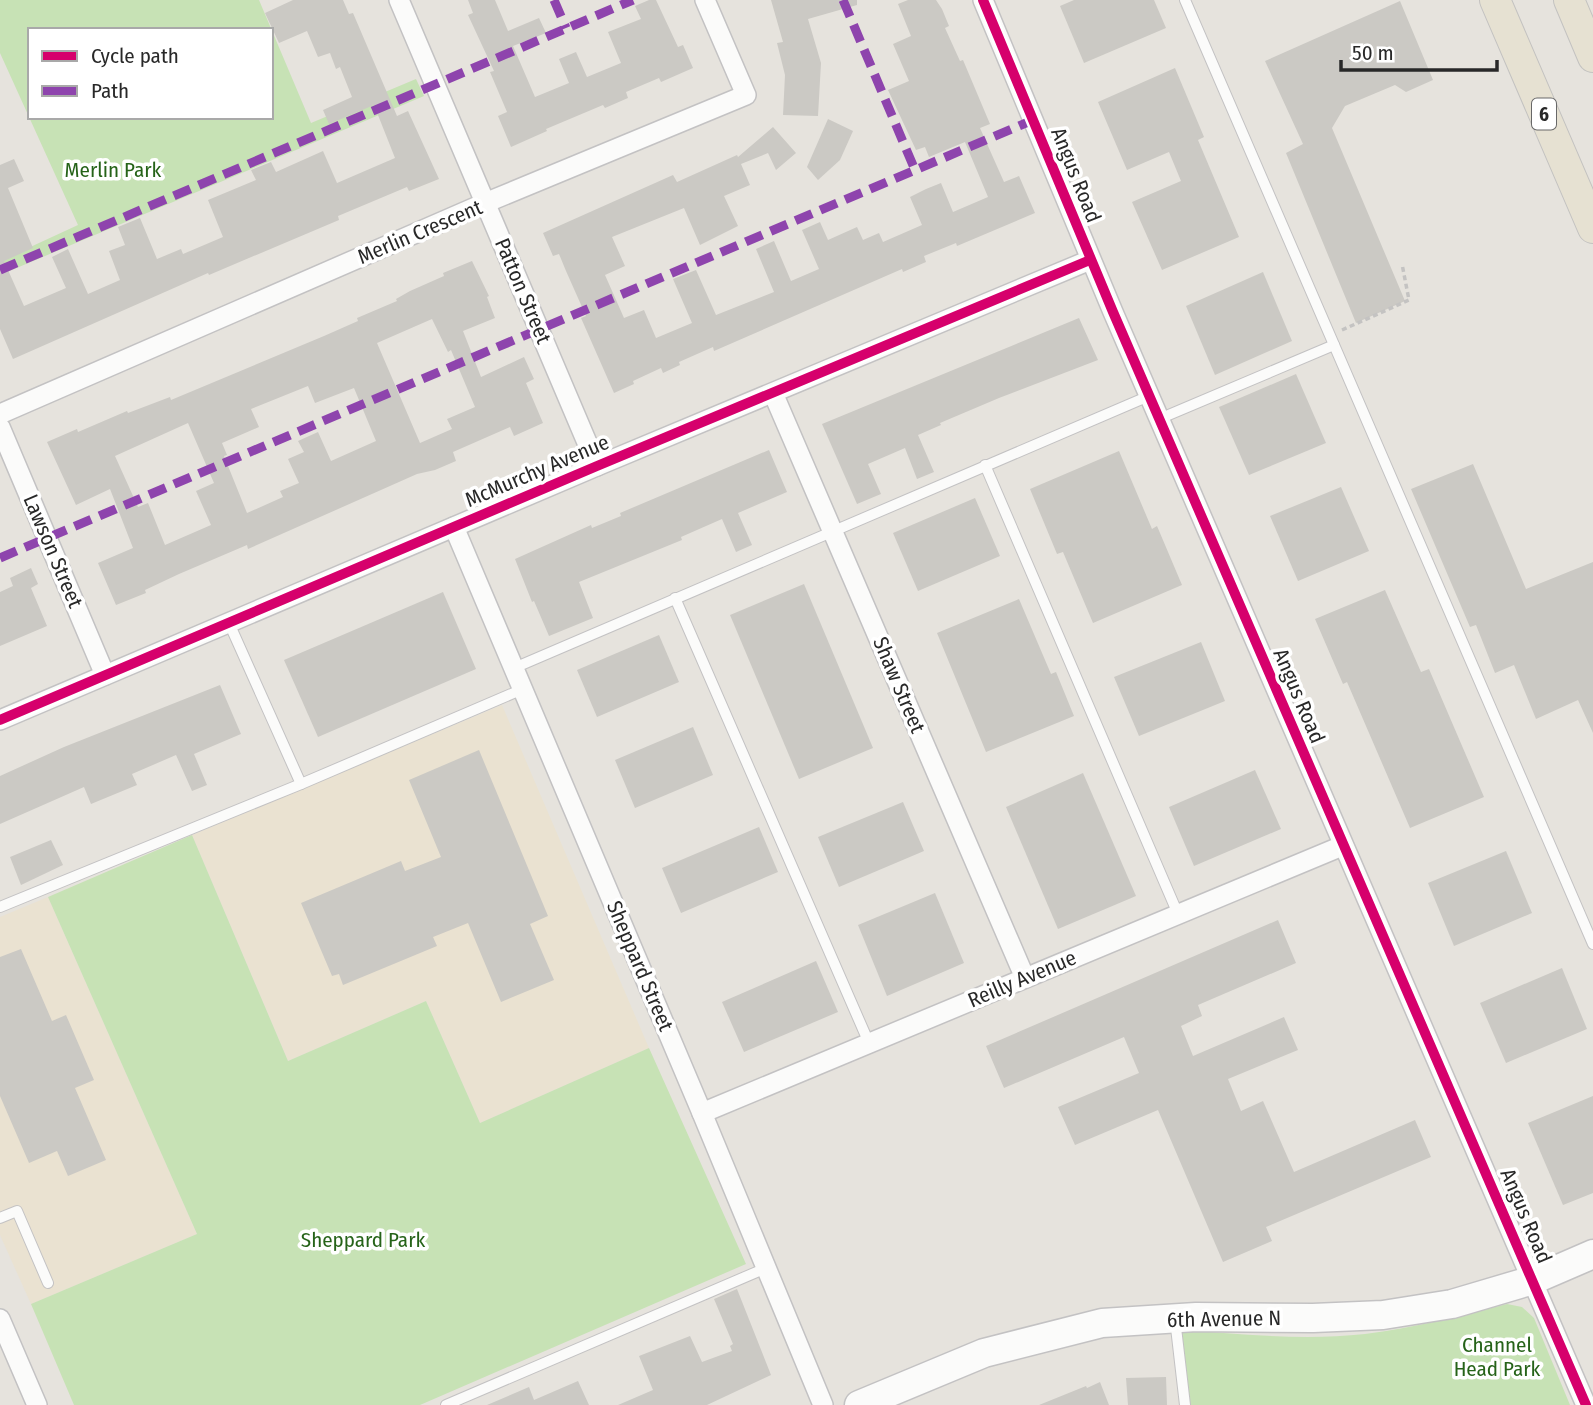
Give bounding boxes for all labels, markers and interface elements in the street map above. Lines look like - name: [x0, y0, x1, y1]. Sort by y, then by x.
- legend: [28, 28, 273, 119]
- scale bar: [1341, 28, 1497, 72]
- text: 50 m: [1352, 40, 1394, 66]
- text: Cycle path: [91, 43, 179, 69]
- text: Path: [91, 78, 129, 104]
- road number: 6: [1532, 98, 1556, 130]
- street label: Angus Road: [1045, 124, 1107, 226]
- park label: Merlin Park: [65, 157, 162, 183]
- street label: Merlin Crescent: [354, 194, 486, 270]
- street label: Patton Street: [489, 234, 557, 348]
- street label: McMurchy Avenue: [461, 429, 613, 513]
- street label: Lawson Street: [17, 490, 89, 612]
- street label: Shaw Street: [867, 633, 931, 737]
- street label: Angus Road: [1267, 645, 1331, 747]
- street label: Sheppard Street: [601, 897, 679, 1035]
- street label: Reilly Avenue: [964, 945, 1080, 1013]
- street label: Angus Road: [1494, 1165, 1558, 1267]
- park label: Sheppard Park: [301, 1227, 425, 1253]
- street label: 6th Avenue N: [1167, 1305, 1281, 1333]
- park label: Channel Head Park: [1454, 1332, 1541, 1382]

